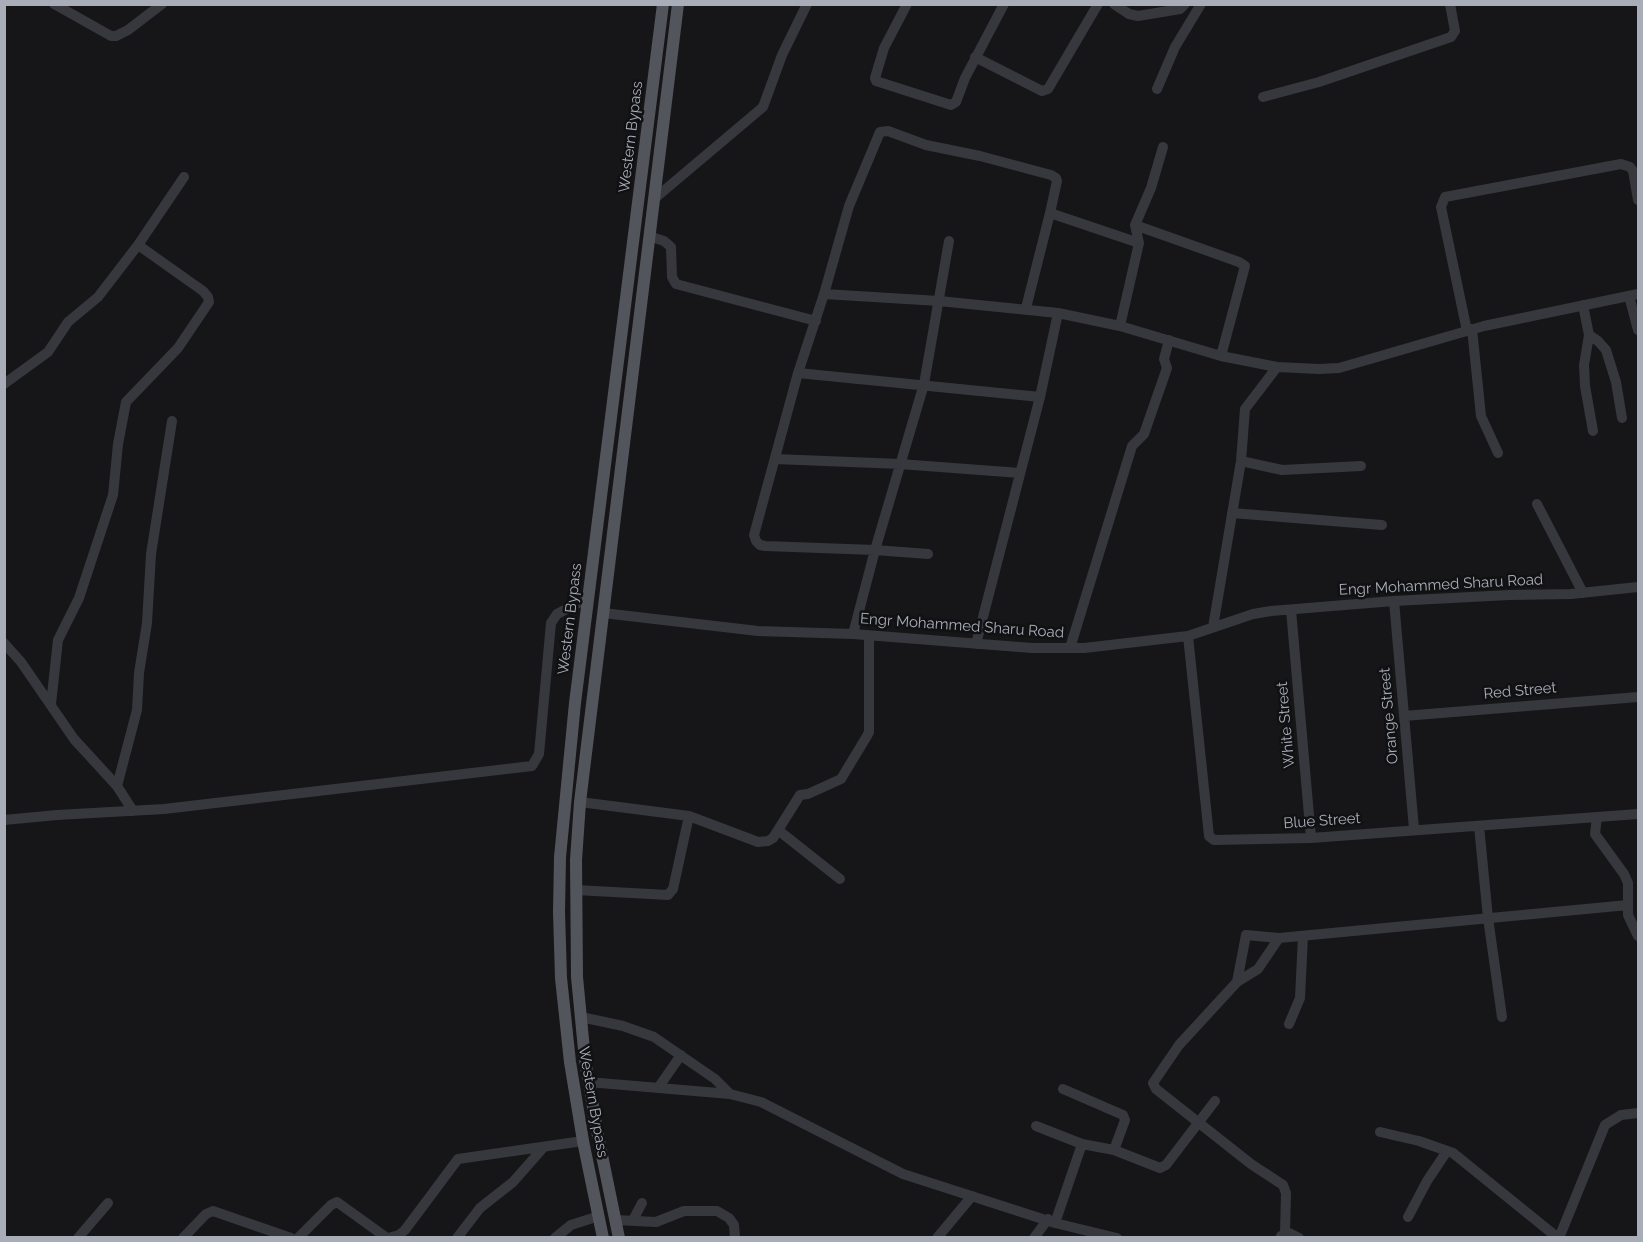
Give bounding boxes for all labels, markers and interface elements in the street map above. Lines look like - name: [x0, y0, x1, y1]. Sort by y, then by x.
- street label: Western Bypass: [615, 80, 647, 194]
- street label: Western Bypass: [554, 562, 586, 676]
- street label: Engr Mohammed Sharu Road: [1338, 571, 1544, 599]
- street label: Engr Mohammed Sharu Road: [859, 610, 1065, 642]
- street label: Orange Street: [1376, 667, 1402, 765]
- street label: Red Street: [1483, 679, 1557, 703]
- street label: White Street: [1273, 681, 1299, 769]
- street label: Blue Street: [1283, 809, 1361, 833]
- street label: Western Bypass: [574, 1045, 612, 1159]

